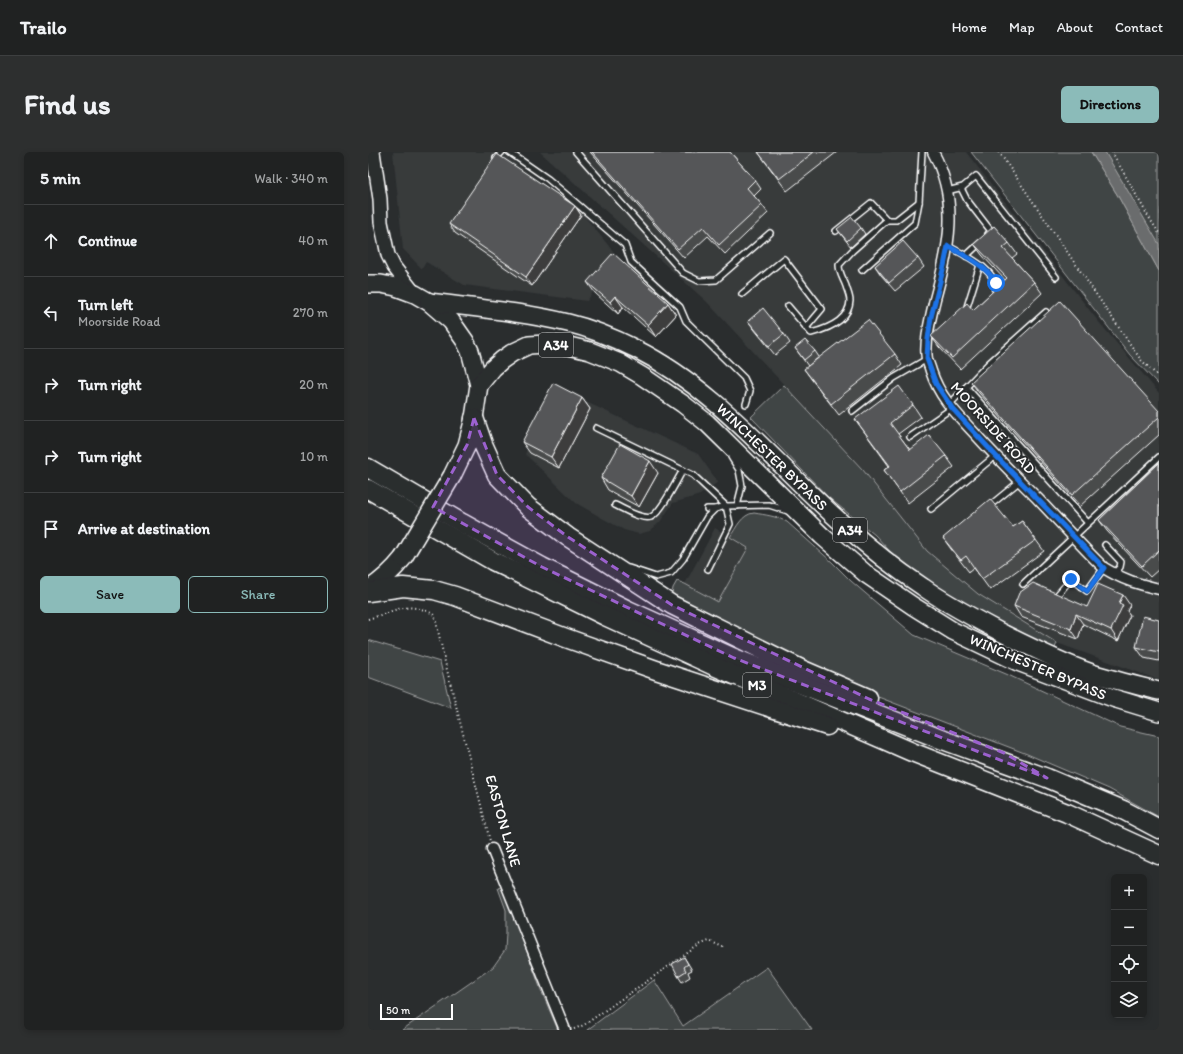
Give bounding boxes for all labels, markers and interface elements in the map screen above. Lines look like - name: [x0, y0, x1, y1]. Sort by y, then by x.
- text: Trailo: [20, 16, 67, 39]
- text: Home: [952, 19, 987, 36]
- text: Map: [1009, 19, 1035, 36]
- text: About: [1057, 19, 1093, 36]
- text: Contact: [1115, 19, 1163, 36]
- button: Directions: [1061, 86, 1159, 123]
- text: Find us: [24, 87, 111, 121]
- text: 5 min: [40, 168, 80, 188]
- text: Walk · 340 m: [255, 171, 328, 186]
- icon: ahead: [40, 230, 62, 252]
- text: Continue: [78, 232, 137, 250]
- text: 40 m: [298, 233, 328, 248]
- route start: [987, 274, 1005, 292]
- text: Turn left: [78, 296, 133, 314]
- icon: left: [40, 302, 62, 324]
- text: 270 m: [293, 305, 328, 320]
- text: Moorside Road: [78, 314, 160, 329]
- road number: A34: [539, 333, 573, 357]
- icon: right: [40, 374, 62, 396]
- text: Turn right: [78, 376, 142, 394]
- text: 20 m: [299, 377, 328, 392]
- street label: MOORSIDE ROAD: [947, 378, 1039, 478]
- street label: WINCHESTER BYPASS: [713, 399, 831, 515]
- icon: right: [40, 446, 62, 468]
- text: Turn right: [78, 448, 142, 466]
- text: 10 m: [300, 449, 328, 464]
- icon: arrive: [40, 518, 62, 540]
- road number: A34: [833, 518, 867, 542]
- text: Arrive at destination: [78, 520, 210, 538]
- route end: [1062, 570, 1080, 588]
- button: Save: [40, 576, 180, 613]
- button: Share: [188, 576, 328, 613]
- street label: WINCHESTER BYPASS: [967, 630, 1109, 704]
- road number: M3: [743, 673, 771, 697]
- street label: EASTON LANE: [481, 773, 525, 869]
- map controls: [1111, 874, 1147, 1018]
- button: +: [1111, 874, 1147, 910]
- button: −: [1111, 910, 1147, 946]
- button: locate: [1111, 946, 1147, 982]
- button: layers: [1111, 982, 1147, 1018]
- scale bar: [380, 1002, 453, 1021]
- text: 50 m: [386, 1004, 410, 1017]

